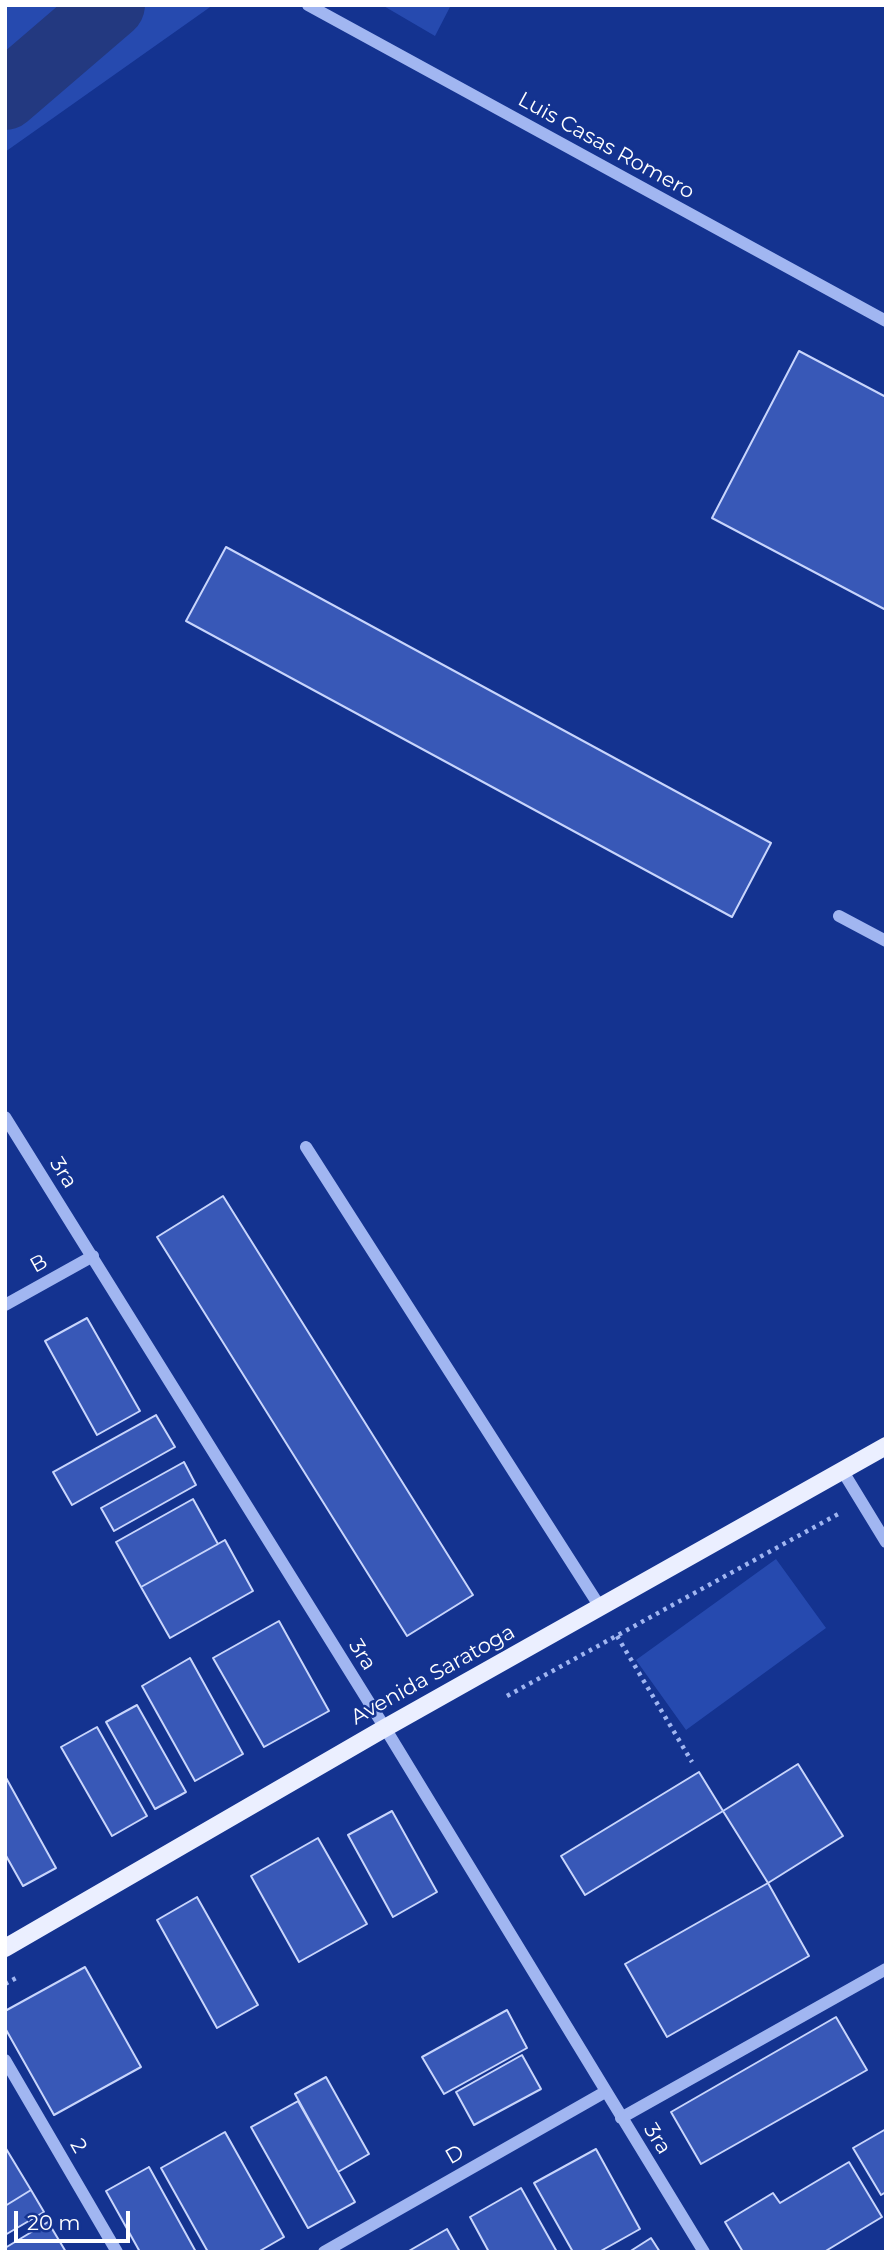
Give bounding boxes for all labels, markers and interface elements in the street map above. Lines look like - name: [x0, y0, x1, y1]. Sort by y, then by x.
- street label: Luis Casas Romero: [513, 87, 699, 205]
- street label: 3ra: [44, 1153, 82, 1193]
- street label: B: [26, 1249, 52, 1279]
- street label: Avenida Saratoga: [347, 1619, 519, 1731]
- street label: 3ra: [343, 1635, 381, 1675]
- street label: 3ra: [638, 2119, 676, 2159]
- street label: 2: [64, 2135, 92, 2157]
- street label: D: [441, 2140, 469, 2170]
- scale bar: [18, 2198, 133, 2242]
- text: 20 m: [27, 2210, 81, 2235]

